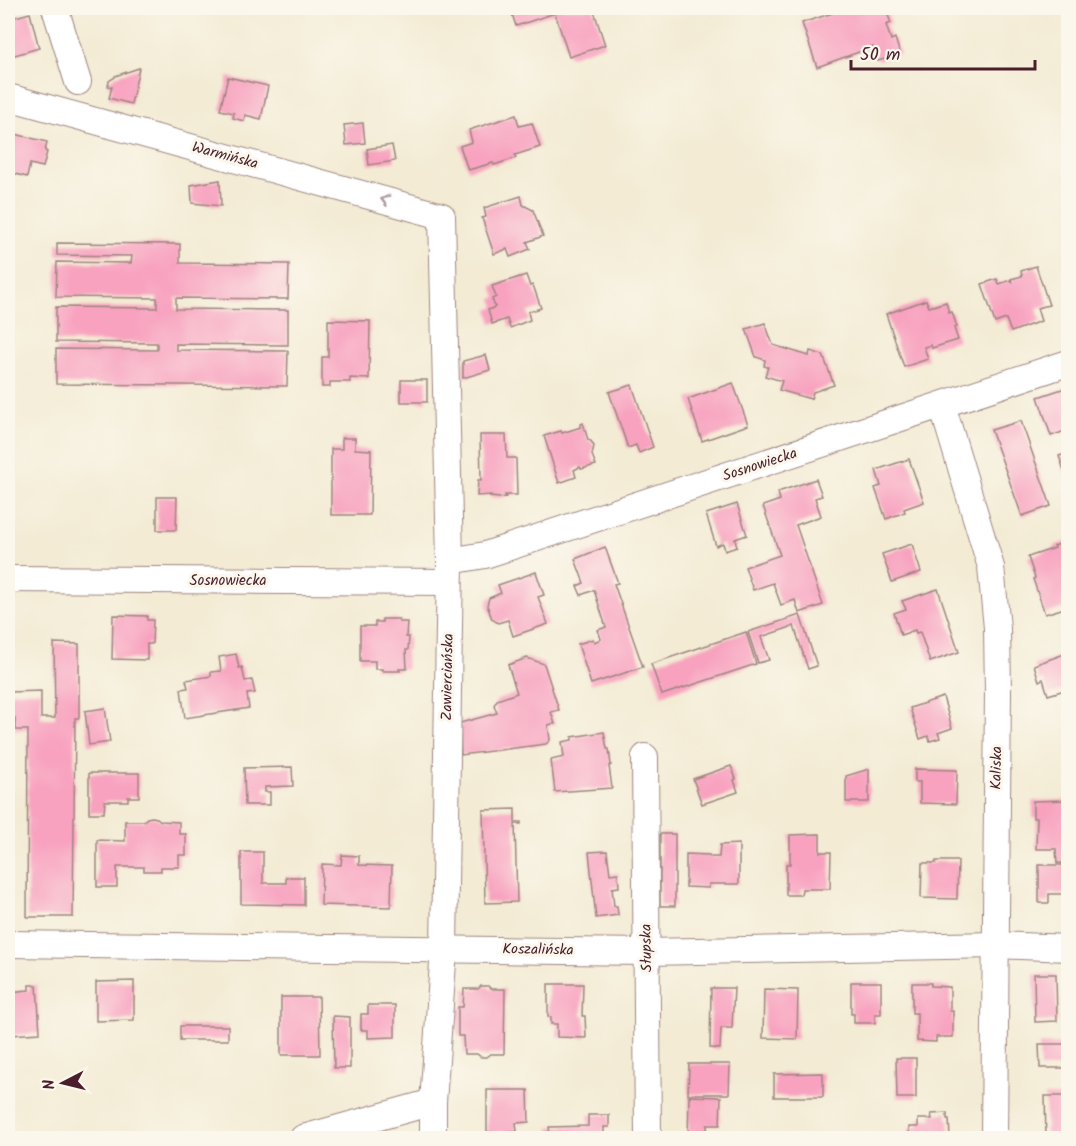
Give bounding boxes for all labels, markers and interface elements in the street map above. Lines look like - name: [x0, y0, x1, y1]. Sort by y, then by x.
- scale bar: [851, 33, 1036, 71]
- text: 50 m: [860, 41, 900, 70]
- street label: Warmińska: [189, 136, 261, 176]
- one-way arrow: [380, 195, 391, 207]
- street label: Sosnowiecka: [720, 442, 800, 488]
- street label: Sosnowiecka: [189, 569, 267, 593]
- street label: Zawierciańska: [435, 633, 461, 721]
- street label: Kaliska: [985, 746, 1009, 790]
- street label: Słupska: [635, 924, 659, 972]
- street label: Koszalińska: [502, 937, 574, 963]
- north arrow: [33, 1053, 93, 1113]
- text: N: [37, 1078, 63, 1091]

